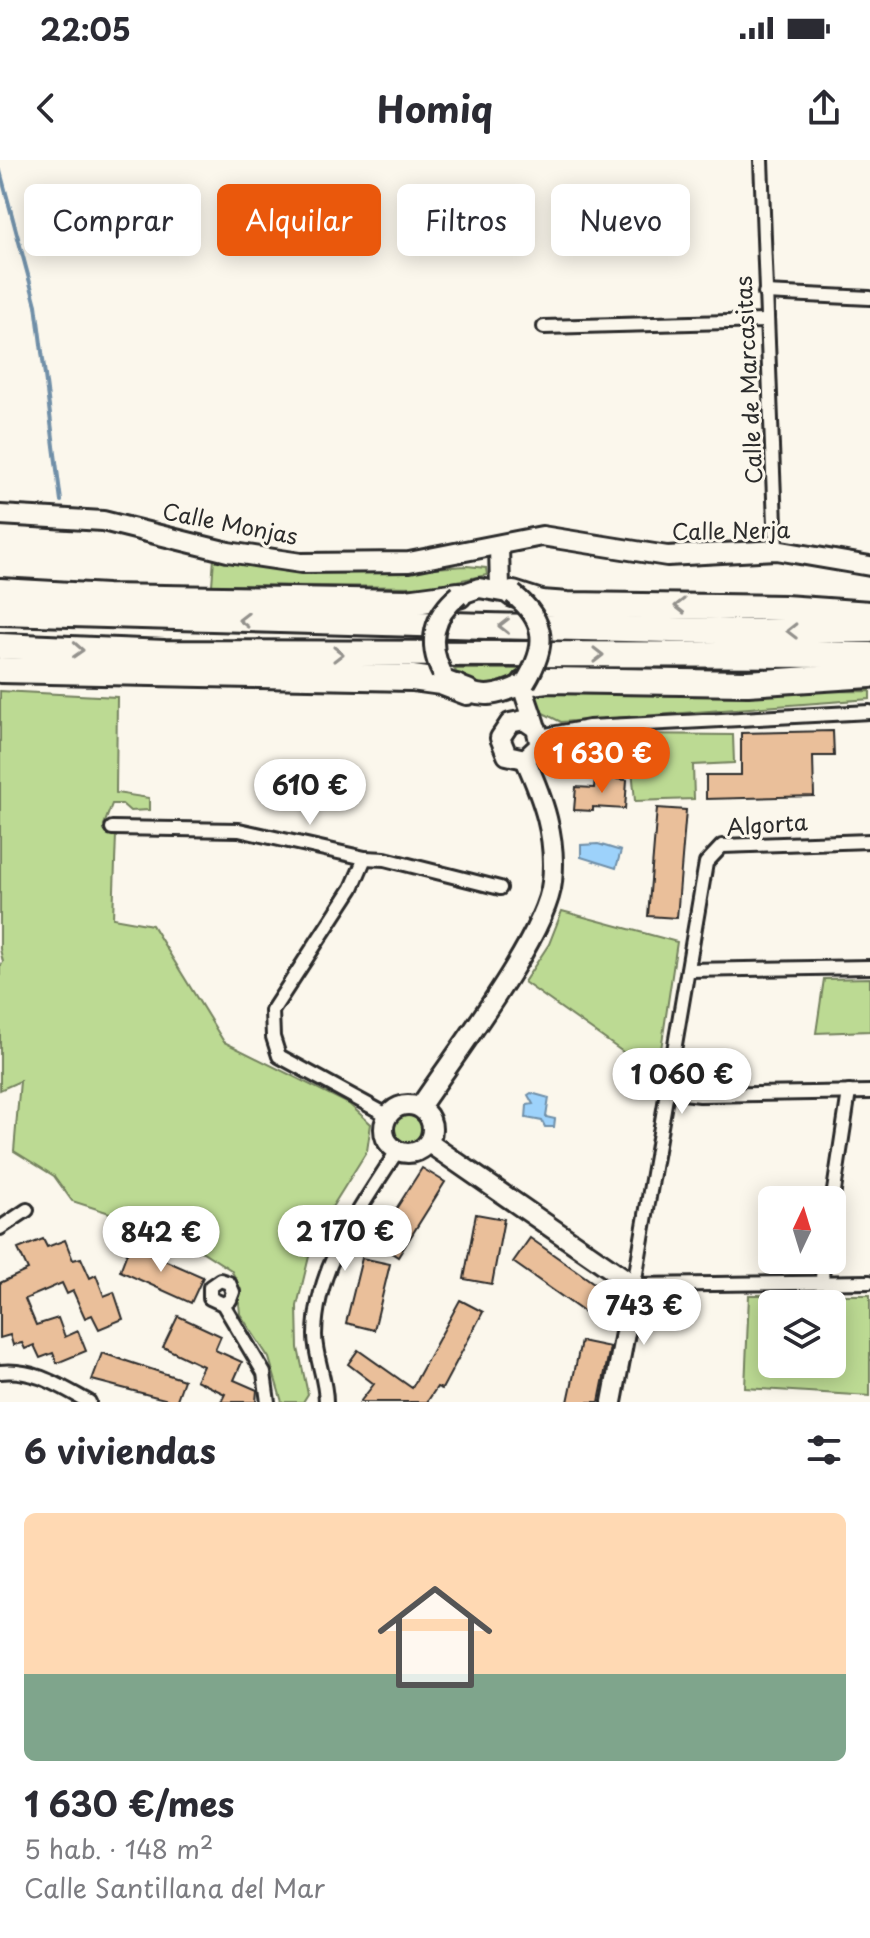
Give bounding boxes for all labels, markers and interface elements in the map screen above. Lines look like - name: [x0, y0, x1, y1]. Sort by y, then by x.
- text: 22:05: [40, 6, 131, 51]
- text: Homiq: [377, 81, 493, 135]
- icon: back: [24, 86, 68, 130]
- icon: share: [802, 86, 846, 130]
- chip: Comprar: [24, 184, 201, 256]
- chip: Alquilar: [217, 184, 381, 256]
- chip: Filtros: [397, 184, 535, 256]
- chip: Nuevo: [551, 184, 690, 256]
- street label: Calle de Marcasitas: [726, 275, 769, 485]
- street label: Calle Monjas: [160, 493, 301, 552]
- street label: Calle Nerja: [671, 512, 791, 547]
- one-way arrow: [673, 598, 686, 615]
- one-way arrow: [237, 611, 250, 629]
- one-way arrow: [497, 618, 510, 635]
- one-way arrow: [785, 623, 798, 640]
- one-way arrow: [72, 641, 85, 658]
- one-way arrow: [332, 645, 345, 663]
- one-way arrow: [592, 646, 605, 664]
- pin: 1 630 €: [528, 727, 676, 795]
- text: 1 630 €: [552, 733, 652, 772]
- pin: 610 €: [254, 759, 366, 827]
- text: 610 €: [272, 765, 348, 804]
- street label: Algorta: [725, 804, 809, 843]
- pin: 1 060 €: [608, 1048, 756, 1116]
- text: 1 060 €: [630, 1054, 734, 1093]
- north arrow: [758, 1186, 846, 1274]
- map controls: [758, 1186, 846, 1378]
- pin: 2 170 €: [271, 1205, 419, 1273]
- pin: 842 €: [105, 1206, 217, 1274]
- text: 2 170 €: [296, 1211, 394, 1250]
- text: 842 €: [121, 1212, 201, 1251]
- pin: 743 €: [588, 1279, 700, 1347]
- text: 743 €: [605, 1285, 683, 1324]
- button: layers: [758, 1290, 846, 1378]
- text: 6 viviendas: [24, 1424, 216, 1476]
- icon: filters: [802, 1428, 846, 1472]
- icon: home: [363, 1565, 507, 1709]
- text: 1 630 €/mes: [24, 1777, 234, 1829]
- text: 5 hab. · 148 m²: [24, 1829, 213, 1868]
- text: Calle Santillana del Mar: [24, 1868, 325, 1907]

